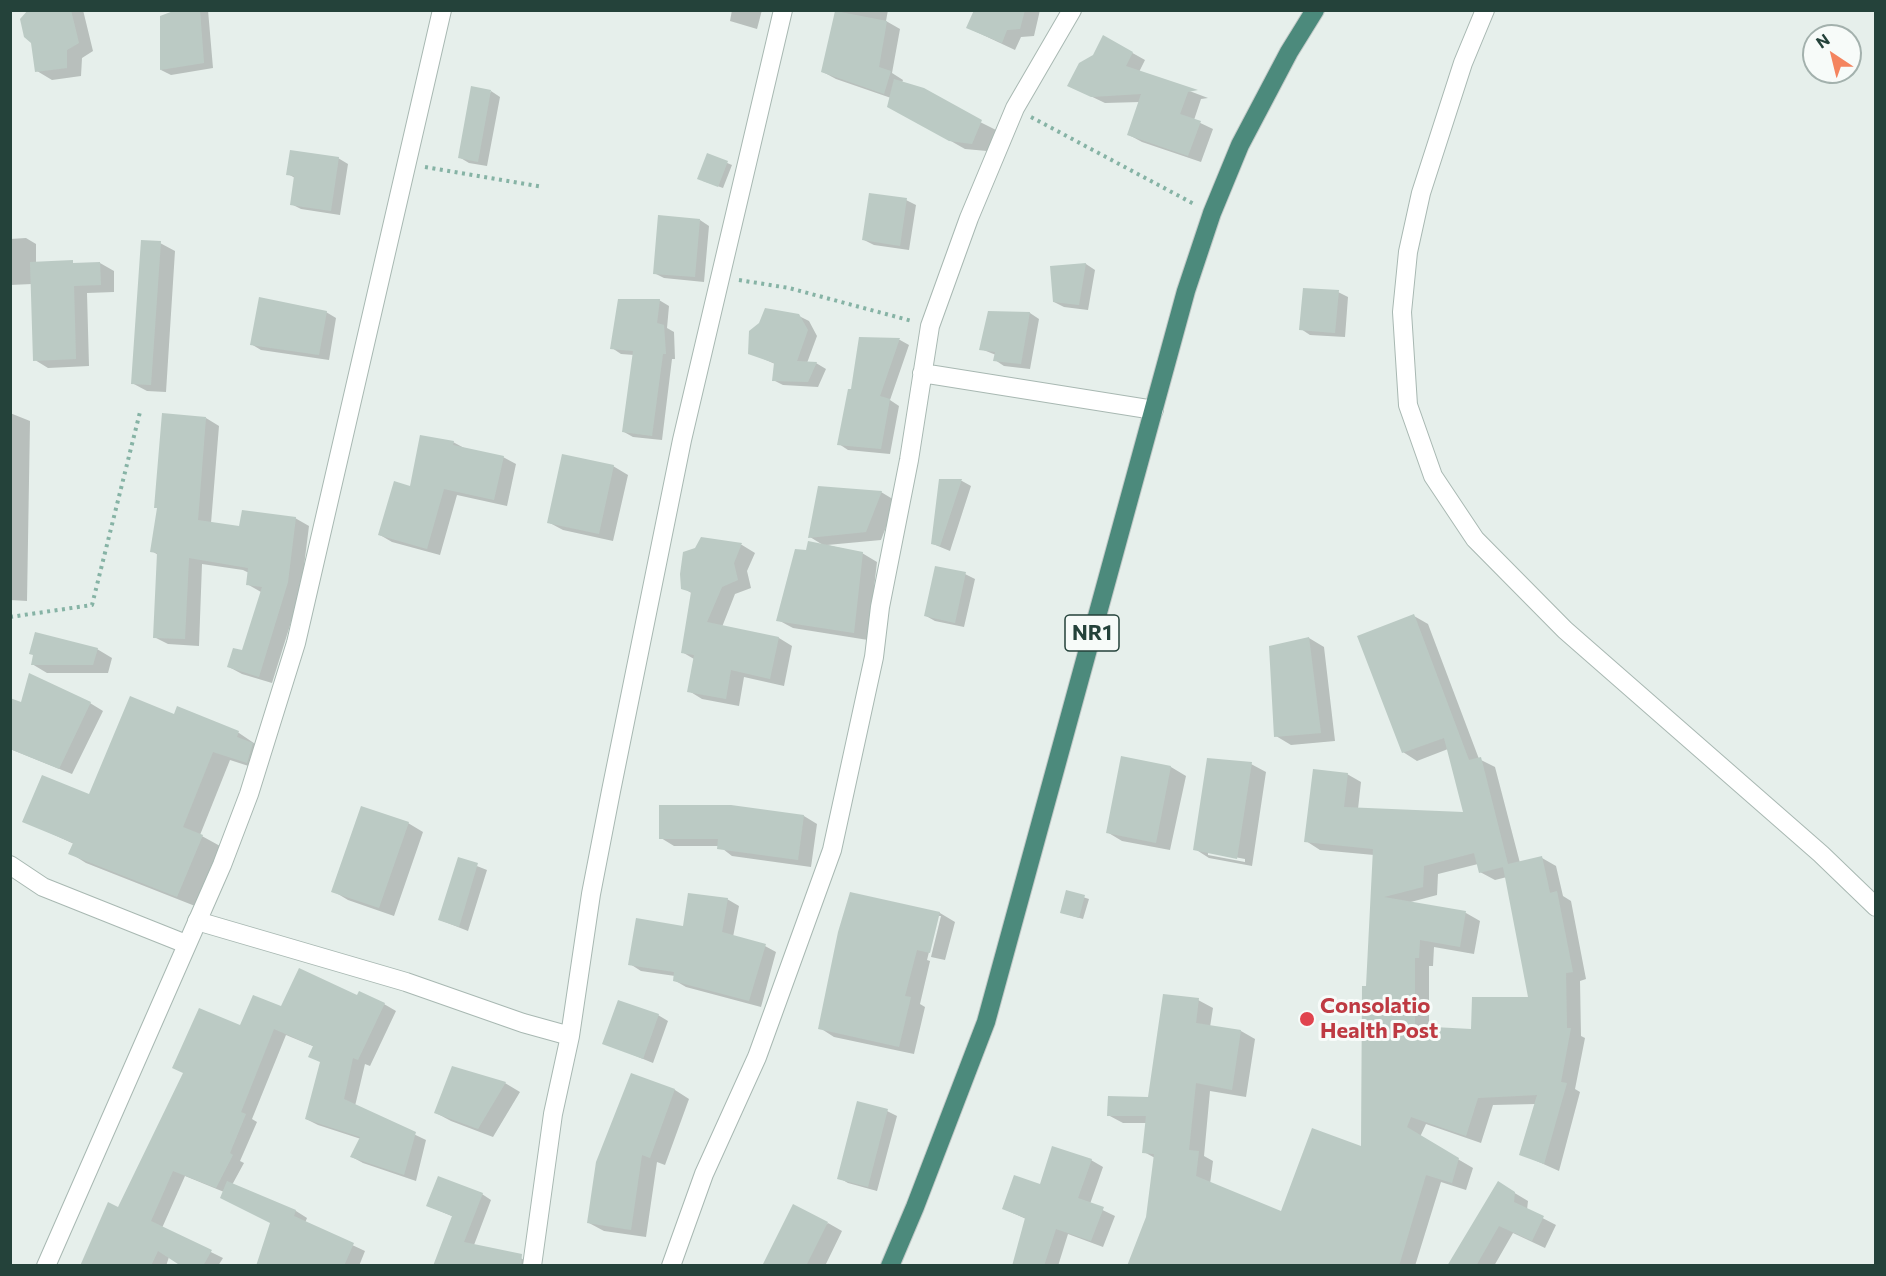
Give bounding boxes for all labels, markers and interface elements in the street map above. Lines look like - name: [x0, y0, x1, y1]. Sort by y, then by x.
- north arrow: [1802, 24, 1862, 84]
- text: N: [1812, 29, 1833, 52]
- road number: NR1: [1065, 615, 1119, 651]
- place label: Consolatio Health Post: [1320, 993, 1438, 1044]
- marker: Consolatio Health Post: [1298, 1010, 1316, 1028]

